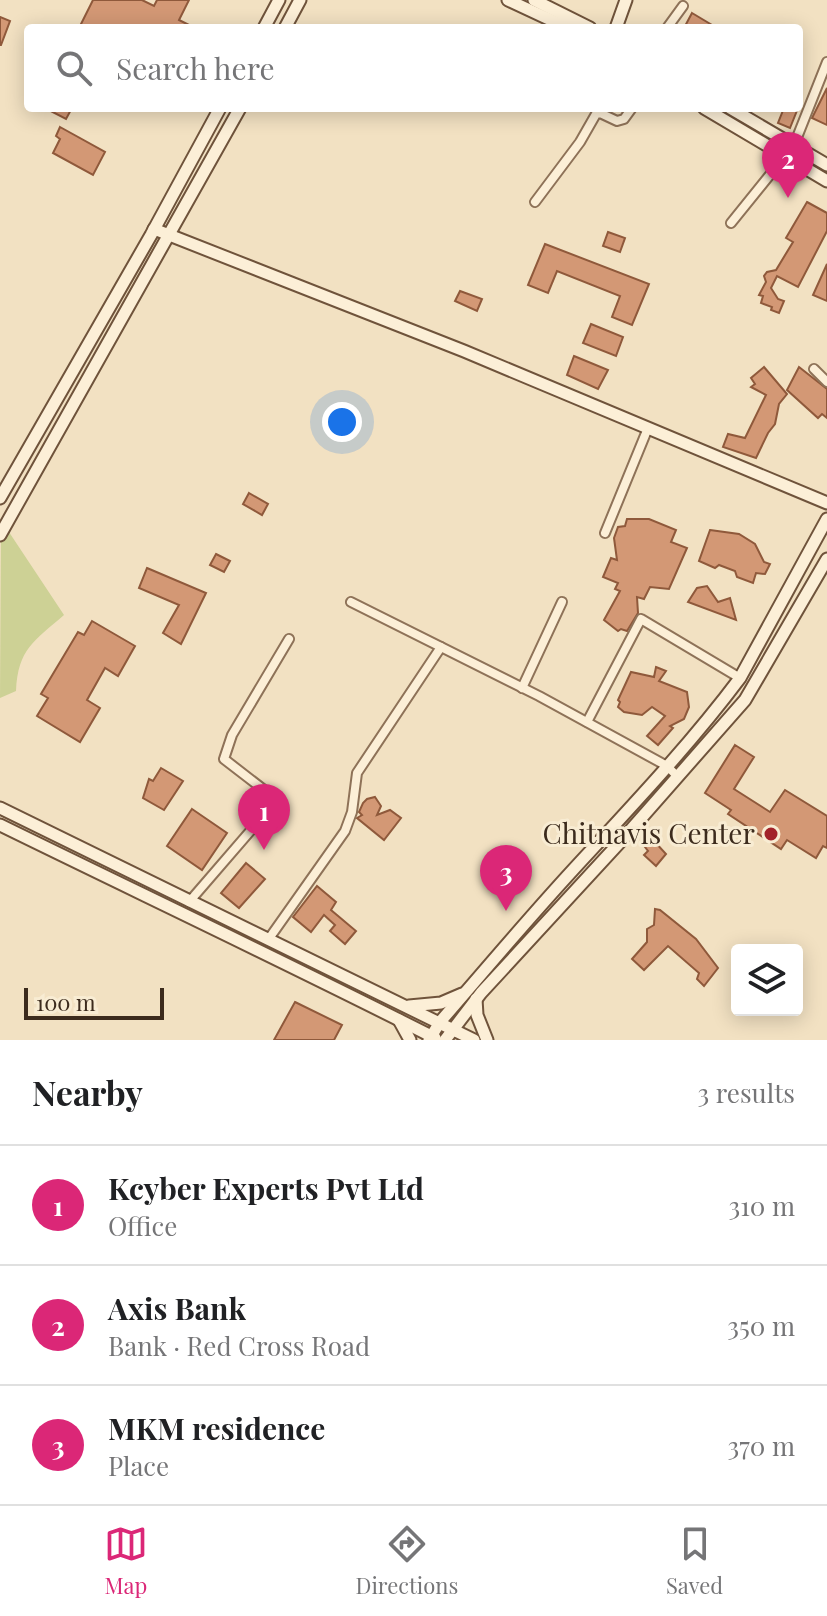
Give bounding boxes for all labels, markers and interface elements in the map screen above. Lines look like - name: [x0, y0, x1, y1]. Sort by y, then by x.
- search box: [24, 24, 803, 112]
- icon: search: [52, 46, 96, 90]
- text: Search here: [116, 48, 275, 88]
- pin: 2: [762, 132, 814, 198]
- your location: [322, 402, 362, 442]
- pin: 1: [238, 784, 290, 850]
- place label: Chitnavis Center: [543, 814, 756, 851]
- marker: Chitnavis Center: [762, 825, 780, 843]
- pin: 3: [480, 845, 532, 911]
- map controls: [731, 944, 803, 1016]
- button: layers: [731, 944, 803, 1016]
- scale bar: [24, 984, 164, 1020]
- text: 100 m: [36, 987, 96, 1017]
- text: Nearby: [32, 1069, 143, 1115]
- text: 3 results: [698, 1075, 795, 1110]
- text: Kcyber Experts Pvt Ltd: [108, 1168, 424, 1208]
- text: 1: [53, 1188, 63, 1223]
- text: 310 m: [728, 1188, 795, 1223]
- text: Office: [108, 1208, 177, 1243]
- text: Axis Bank: [108, 1288, 246, 1328]
- text: 2: [51, 1308, 65, 1343]
- text: 350 m: [727, 1308, 795, 1343]
- text: Bank · Red Cross Road: [108, 1328, 370, 1363]
- text: MKM residence: [108, 1408, 325, 1448]
- text: 3: [52, 1428, 64, 1463]
- text: 370 m: [728, 1428, 795, 1463]
- text: Place: [108, 1448, 169, 1483]
- tab: Map: [104, 1522, 148, 1600]
- tab: Directions: [355, 1522, 458, 1600]
- tab: Saved: [666, 1522, 723, 1600]

